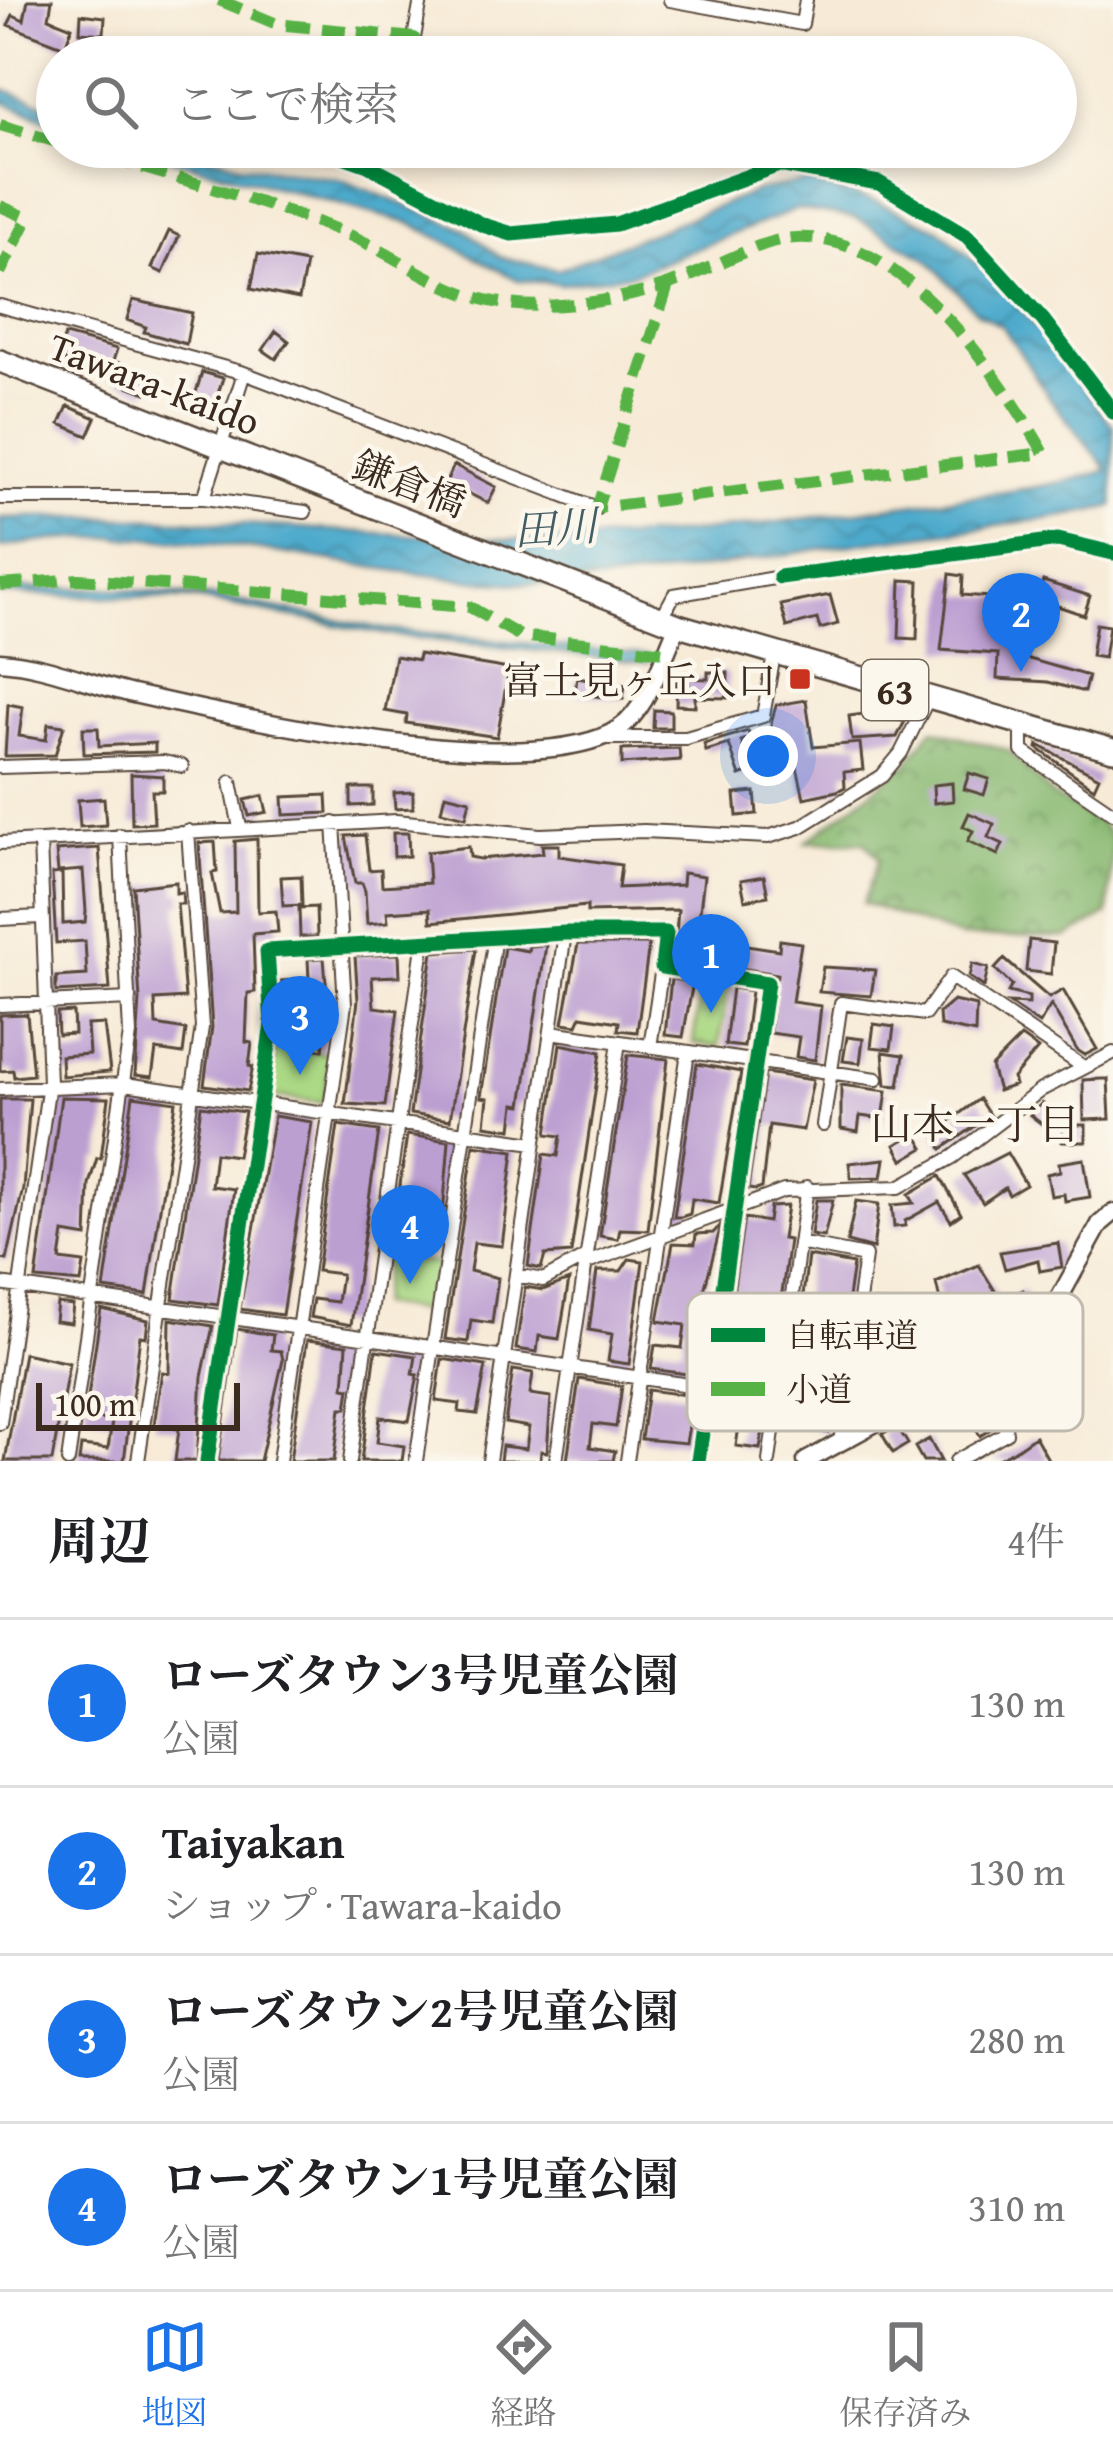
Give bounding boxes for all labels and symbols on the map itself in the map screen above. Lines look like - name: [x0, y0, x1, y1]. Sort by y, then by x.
- street label: Tawara-kaido: [42, 317, 268, 449]
- street label: 鎌倉橋: [345, 435, 475, 531]
- water label: 田川: [511, 493, 603, 560]
- pin: 2: [982, 573, 1060, 672]
- place label: 富士見ヶ丘入口: [503, 651, 776, 708]
- road number: 63: [862, 660, 928, 720]
- marker: 富士見ヶ丘入口: [787, 666, 813, 692]
- your location: [738, 726, 798, 786]
- pin: 1: [672, 914, 750, 1013]
- pin: 3: [261, 976, 339, 1075]
- district label: 山本一丁目: [870, 1093, 1080, 1154]
- pin: 4: [371, 1185, 449, 1284]
- legend: [687, 1293, 1083, 1431]
- text: 自転車道: [786, 1311, 918, 1359]
- text: 小道: [786, 1365, 852, 1413]
- scale bar: [36, 1377, 240, 1430]

